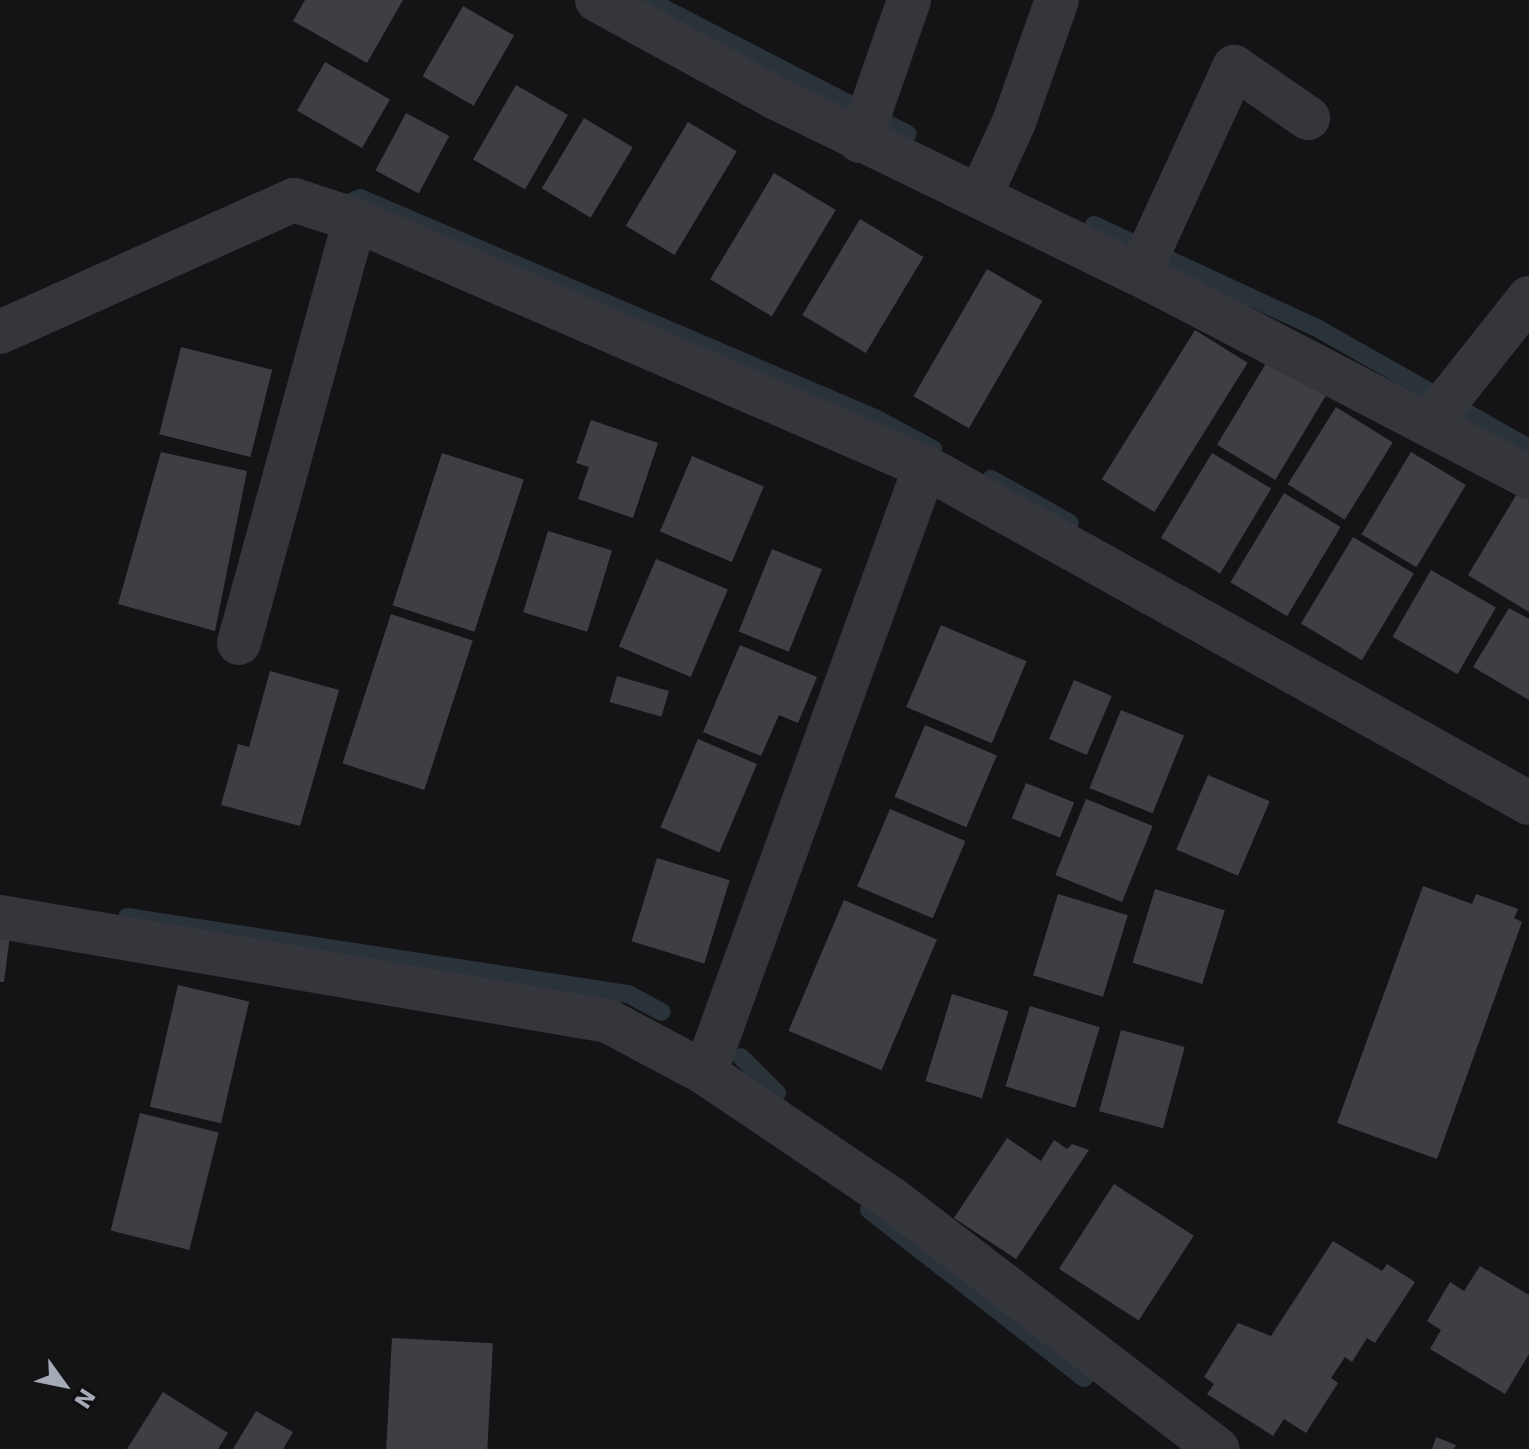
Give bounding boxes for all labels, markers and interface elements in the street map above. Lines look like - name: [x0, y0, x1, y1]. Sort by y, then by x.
- north arrow: [24, 1345, 104, 1425]
- text: N: [69, 1384, 100, 1413]

